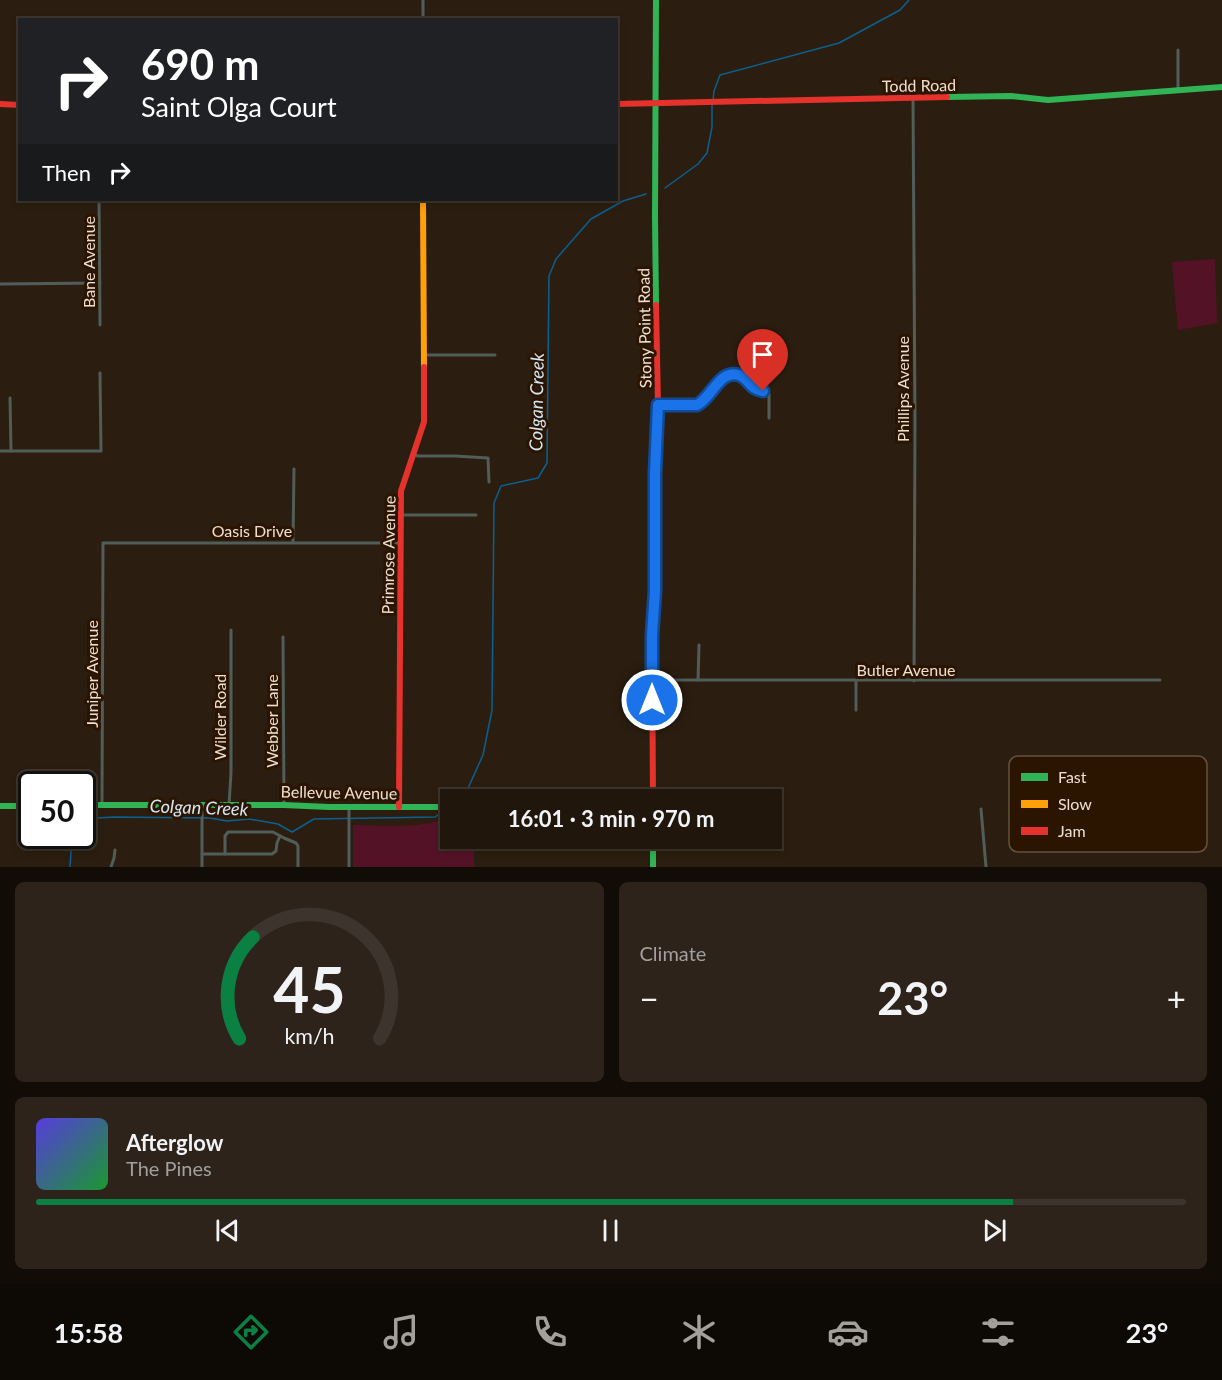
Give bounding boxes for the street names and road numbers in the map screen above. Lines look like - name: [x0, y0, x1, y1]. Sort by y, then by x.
- street label: Todd Road: [882, 75, 956, 95]
- street label: Bane Avenue: [79, 216, 98, 308]
- street label: Stony Point Road: [633, 268, 655, 388]
- street label: Phillips Avenue: [893, 336, 912, 442]
- street label: Primrose Avenue: [377, 495, 399, 615]
- street label: Oasis Drive: [212, 521, 292, 540]
- street label: Juniper Avenue: [82, 620, 101, 728]
- street label: Butler Avenue: [856, 660, 956, 679]
- street label: Wilder Road: [210, 674, 229, 760]
- street label: Webber Lane: [262, 674, 281, 768]
- street label: Bellevue Avenue: [281, 781, 397, 803]

